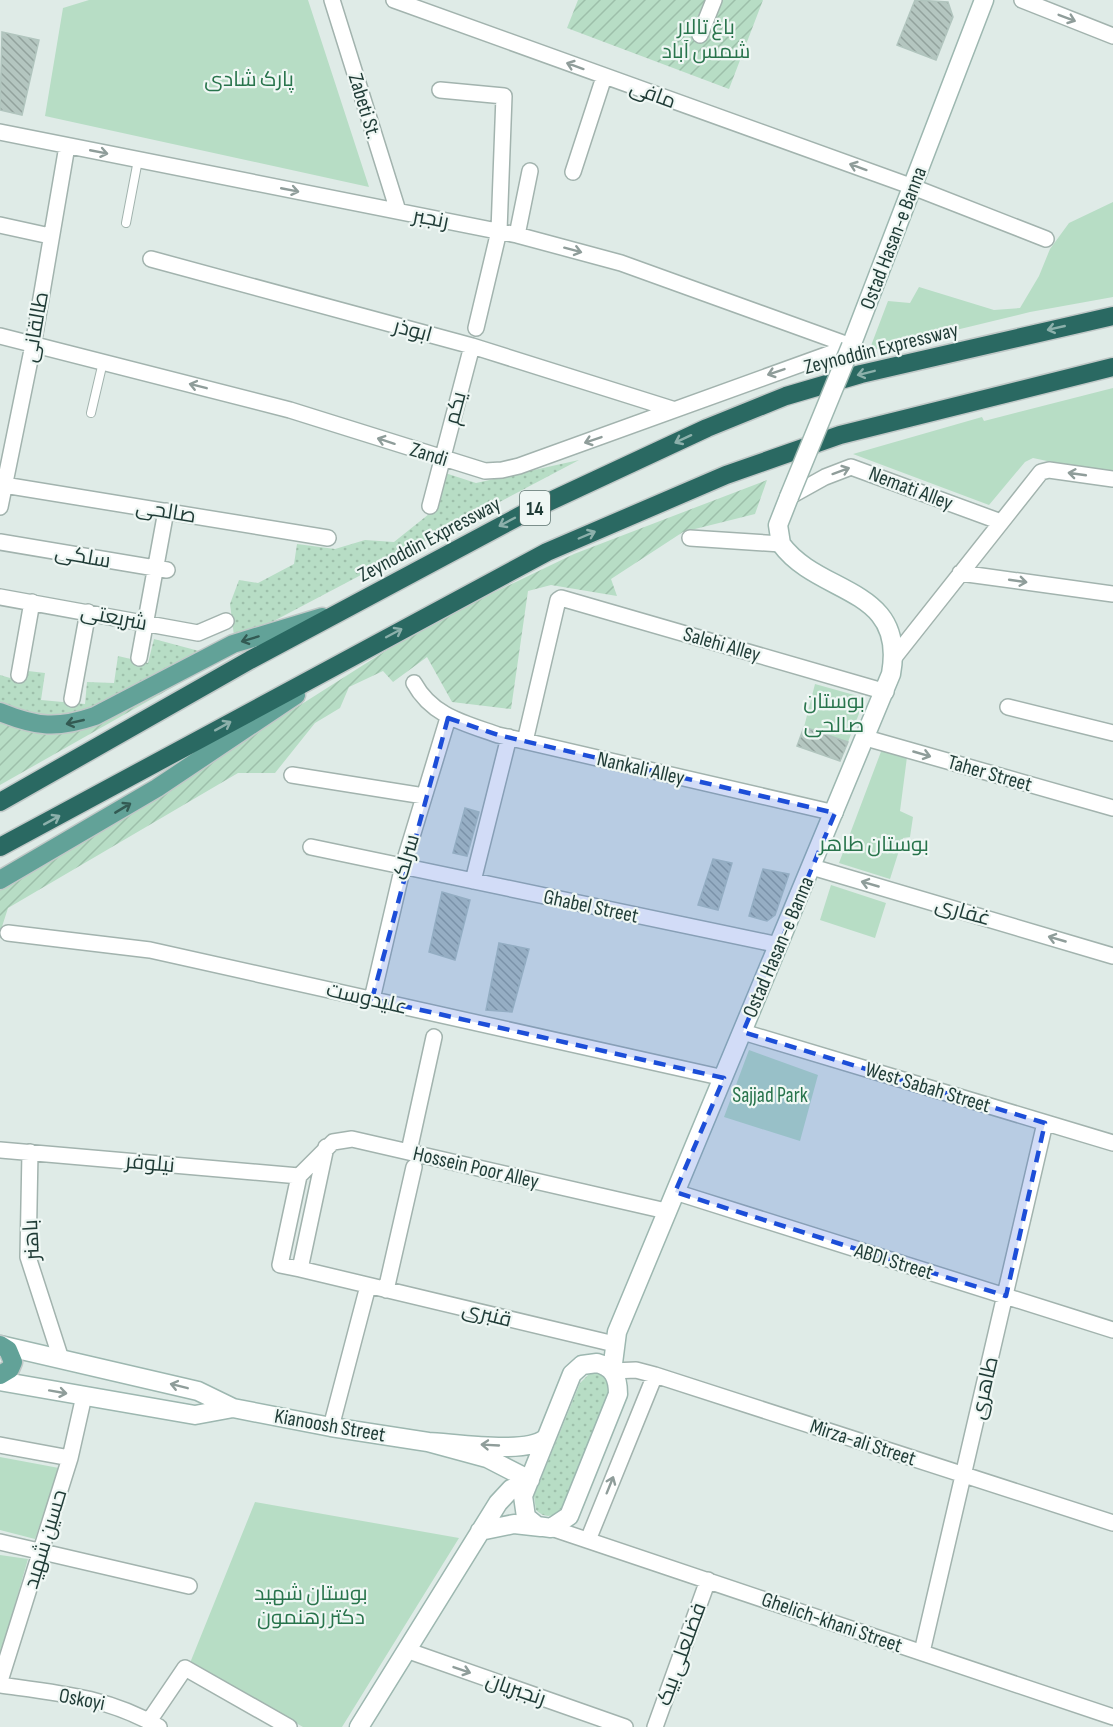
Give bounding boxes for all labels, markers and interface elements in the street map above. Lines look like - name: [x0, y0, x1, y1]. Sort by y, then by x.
- one-way arrow: [1058, 13, 1076, 24]
- park label: باغ تالار شمس آباد: [662, 15, 750, 64]
- one-way arrow: [566, 60, 585, 71]
- park label: پارک شادی: [204, 67, 294, 93]
- street label: Zabeti St.: [343, 71, 386, 142]
- street label: مافی: [627, 75, 679, 114]
- one-way arrow: [88, 147, 108, 158]
- one-way arrow: [849, 161, 868, 172]
- street label: Ostad Hasan-e Banna: [855, 163, 932, 313]
- one-way arrow: [280, 185, 299, 196]
- street label: رنجبر: [410, 203, 451, 234]
- one-way arrow: [563, 245, 582, 256]
- street label: طالقانی: [17, 290, 54, 364]
- street label: ابوذر: [390, 313, 435, 348]
- street label: Zeynoddin Expressway: [801, 317, 961, 380]
- one-way arrow: [1047, 323, 1066, 334]
- one-way arrow: [857, 367, 876, 379]
- one-way arrow: [767, 368, 786, 379]
- one-way arrow: [189, 380, 208, 392]
- street label: یکم: [439, 388, 473, 428]
- one-way arrow: [675, 434, 693, 446]
- one-way arrow: [377, 435, 396, 446]
- one-way arrow: [584, 436, 603, 447]
- street label: Zandi: [407, 437, 451, 472]
- street label: Nemati Alley: [865, 461, 956, 516]
- one-way arrow: [831, 464, 850, 475]
- one-way arrow: [1067, 469, 1087, 480]
- street label: Zeynoddin Expressway: [354, 491, 505, 588]
- road number: 14: [520, 491, 550, 525]
- street label: صالحی: [134, 494, 198, 529]
- one-way arrow: [498, 517, 516, 528]
- one-way arrow: [577, 529, 595, 540]
- street label: سلکی: [53, 539, 113, 574]
- one-way arrow: [1008, 575, 1028, 586]
- street label: شریعتی: [79, 599, 149, 636]
- street label: Salehi Alley: [680, 622, 763, 667]
- one-way arrow: [385, 627, 403, 638]
- one-way arrow: [241, 634, 260, 645]
- park label: بوستان صالحی: [803, 689, 865, 738]
- one-way arrow: [65, 716, 84, 728]
- one-way arrow: [214, 720, 231, 732]
- street label: Nankali Alley: [595, 746, 687, 791]
- one-way arrow: [912, 749, 931, 760]
- street label: Taher Street: [945, 750, 1035, 797]
- one-way arrow: [114, 802, 131, 814]
- one-way arrow: [43, 814, 61, 825]
- street label: سرلک: [388, 831, 425, 883]
- park label: بوستان طاهر: [818, 832, 929, 857]
- street label: Ostad Hasan-e Banna: [738, 873, 819, 1021]
- one-way arrow: [861, 878, 880, 889]
- street label: Ghabel Street: [541, 884, 641, 929]
- street label: غفاری: [932, 892, 993, 931]
- one-way arrow: [1048, 933, 1067, 944]
- street label: علیدوست: [324, 977, 410, 1020]
- street label: West Sabah Street: [862, 1057, 993, 1118]
- park label: Sajjad Park: [732, 1083, 808, 1108]
- street label: Hossein Poor Alley: [411, 1141, 541, 1194]
- street label: نیلوفر: [123, 1149, 176, 1178]
- street label: باهنر: [18, 1219, 45, 1262]
- street label: ABDI Street: [851, 1237, 936, 1285]
- street label: قنبری: [459, 1296, 514, 1333]
- street label: طاهری: [965, 1354, 1004, 1422]
- one-way arrow: [169, 1380, 188, 1392]
- one-way arrow: [47, 1386, 67, 1397]
- street label: Kianoosh Street: [273, 1403, 387, 1448]
- street label: Mirza-ali Street: [807, 1414, 919, 1471]
- one-way arrow: [480, 1439, 500, 1450]
- one-way arrow: [605, 1477, 616, 1495]
- street label: حسین شهید: [19, 1486, 72, 1592]
- park label: بوستان شهید دکتر رهنمون: [254, 1581, 368, 1630]
- street label: Ghelich-khani Street: [758, 1587, 905, 1658]
- street label: فضلعلی بیک: [651, 1599, 712, 1709]
- one-way arrow: [452, 1665, 470, 1676]
- street label: رنجبریان: [482, 1668, 549, 1711]
- street label: Oskoyi: [57, 1683, 107, 1716]

